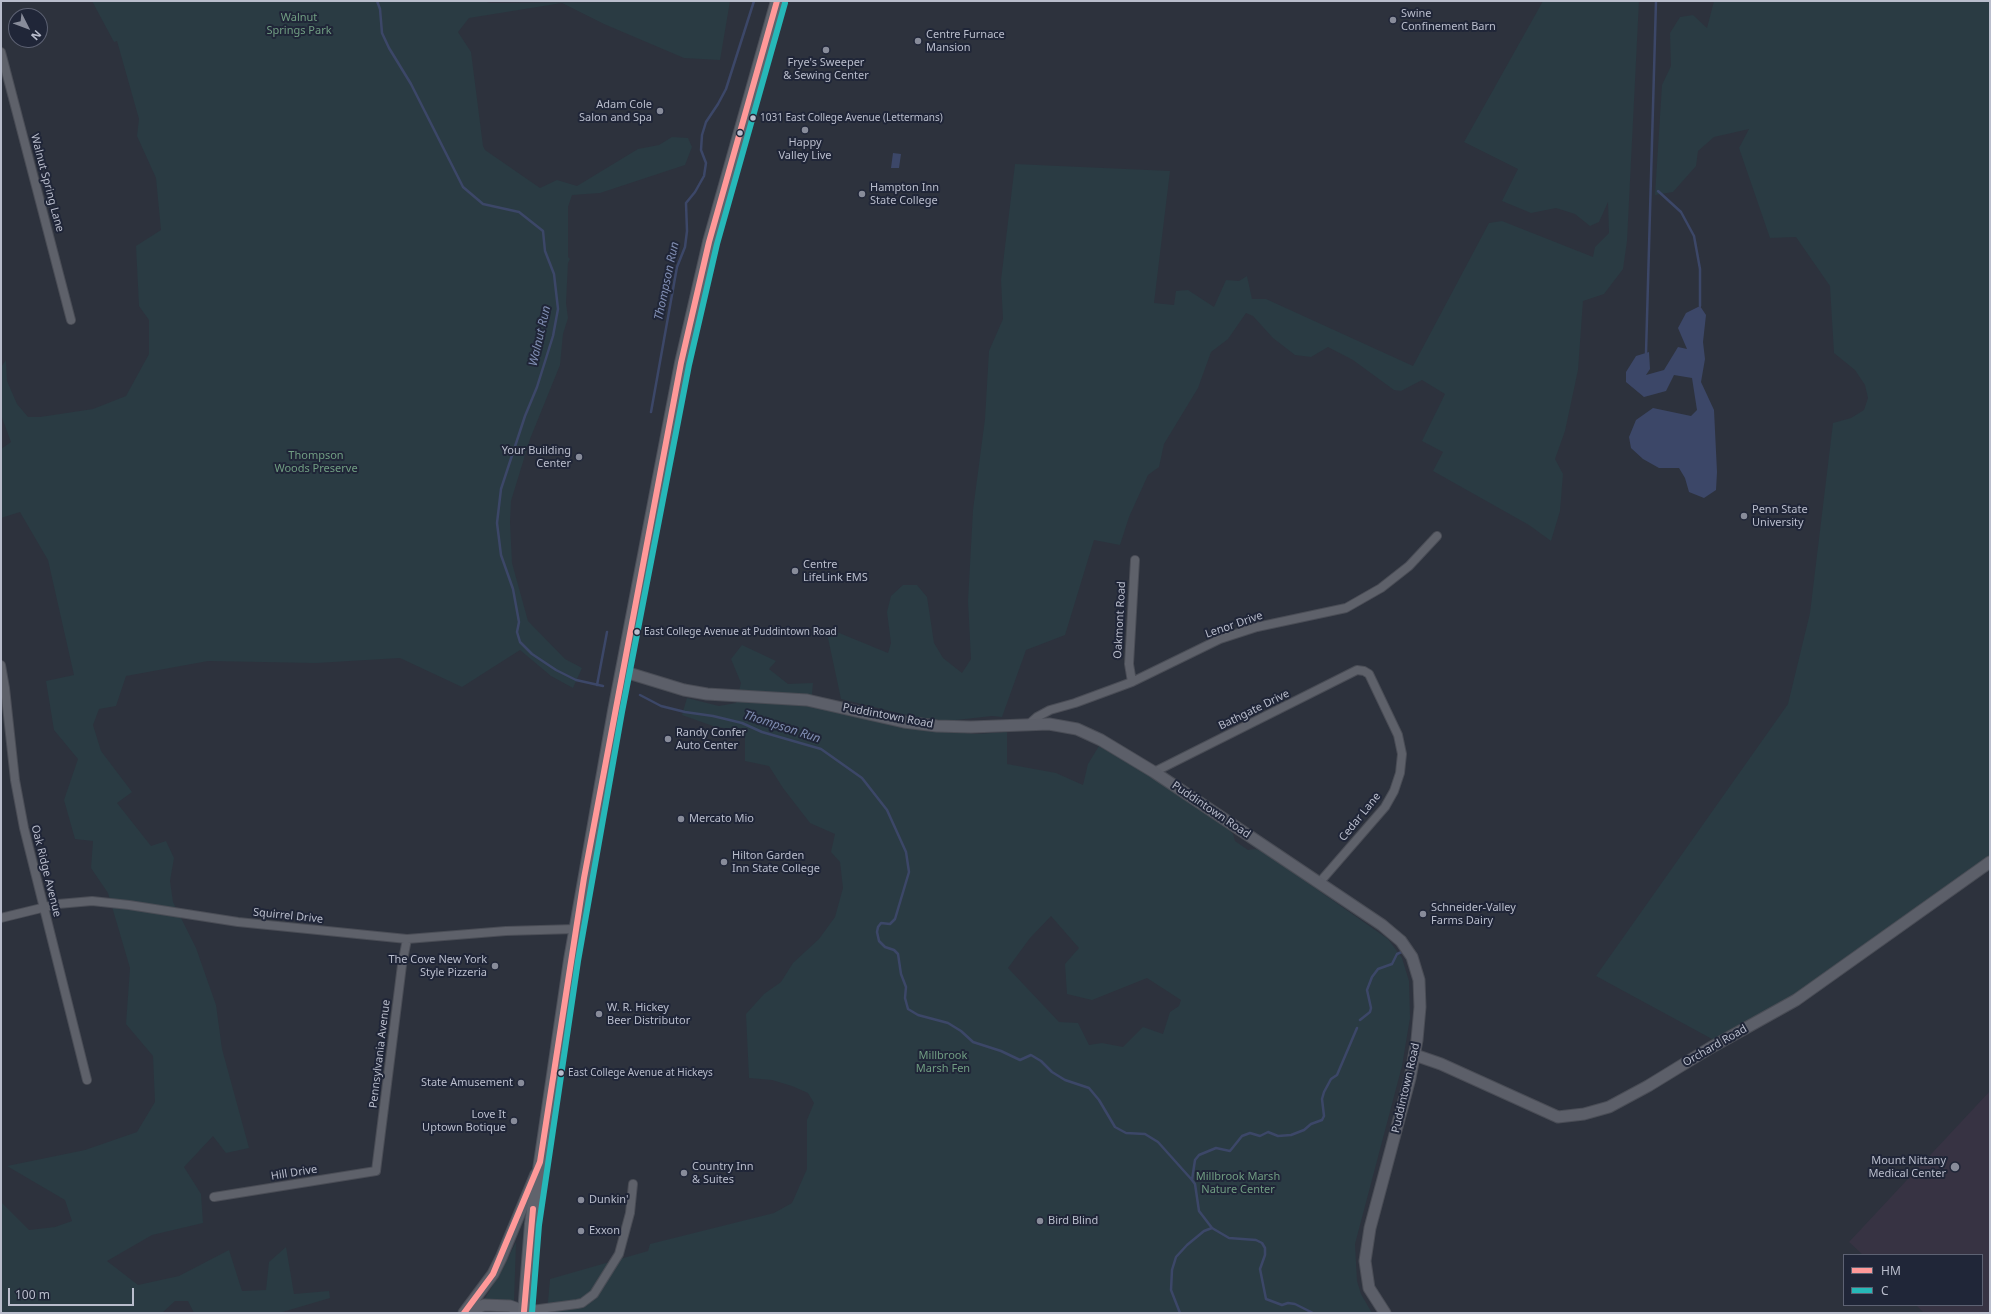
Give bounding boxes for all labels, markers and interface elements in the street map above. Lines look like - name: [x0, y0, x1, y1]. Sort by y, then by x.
- place label: Swine Confinement Barn: [1401, 7, 1496, 33]
- north arrow: [8, 8, 48, 48]
- park label: Walnut Springs Park: [266, 11, 332, 37]
- marker: Swine Confinement Barn: [1388, 15, 1398, 25]
- text: N: [28, 27, 45, 44]
- place label: Centre Furnace Mansion: [926, 28, 1005, 54]
- marker: Centre Furnace Mansion: [913, 36, 923, 46]
- marker: Frye's Sweeper & Sewing Center: [821, 45, 831, 55]
- place label: Frye's Sweeper & Sewing Center: [783, 56, 869, 82]
- place label: Adam Cole Salon and Spa: [579, 98, 652, 124]
- marker: Adam Cole Salon and Spa: [655, 106, 665, 116]
- place label: 1031 East College Avenue (Lettermans): [760, 112, 943, 124]
- marker: 1031 East College Avenue (Lettermans): [748, 113, 758, 123]
- marker: Happy Valley Live: [800, 125, 810, 135]
- unlabelled marker: [735, 128, 745, 138]
- street label: Walnut Spring Lane: [28, 133, 66, 233]
- place label: Happy Valley Live: [778, 136, 832, 162]
- place label: Hampton Inn State College: [870, 181, 939, 207]
- marker: Hampton Inn State College: [857, 189, 867, 199]
- water label: Thompson Run: [652, 240, 682, 322]
- water label: Walnut Run: [526, 304, 554, 368]
- place label: Your Building Center: [502, 444, 571, 470]
- park label: Thompson Woods Preserve: [274, 449, 358, 475]
- marker: Your Building Center: [574, 452, 584, 462]
- place label: Penn State University: [1752, 503, 1808, 529]
- marker: Penn State University: [1739, 511, 1749, 521]
- place label: Centre LifeLink EMS: [803, 558, 868, 584]
- marker: Centre LifeLink EMS: [790, 566, 800, 576]
- street label: Oakmont Road: [1111, 581, 1129, 659]
- street label: Lenor Drive: [1203, 609, 1265, 641]
- place label: East College Avenue at Puddintown Road: [644, 626, 837, 638]
- marker: East College Avenue at Puddintown Road: [632, 627, 642, 637]
- street label: Bathgate Drive: [1216, 687, 1292, 733]
- street label: Puddintown Road: [842, 701, 934, 731]
- water label: Thompson Run: [742, 708, 822, 746]
- place label: Randy Confer Auto Center: [676, 726, 746, 752]
- marker: Randy Confer Auto Center: [663, 734, 673, 744]
- street label: Puddintown Road: [1169, 779, 1253, 841]
- street label: Cedar Lane: [1336, 790, 1384, 844]
- place label: Mercato Mio: [689, 812, 754, 826]
- marker: Mercato Mio: [676, 814, 686, 824]
- street label: Oak Ridge Avenue: [28, 824, 64, 918]
- place label: Hilton Garden Inn State College: [732, 849, 820, 875]
- marker: Hilton Garden Inn State College: [719, 857, 729, 867]
- place label: Schneider-Valley Farms Dairy: [1431, 901, 1516, 927]
- street label: Squirrel Drive: [252, 906, 324, 926]
- marker: Schneider-Valley Farms Dairy: [1418, 909, 1428, 919]
- place label: The Cove New York Style Pizzeria: [388, 953, 487, 979]
- marker: The Cove New York Style Pizzeria: [490, 961, 500, 971]
- street label: Pennsylvania Avenue: [367, 999, 393, 1109]
- place label: W. R. Hickey Beer Distributor: [607, 1001, 690, 1027]
- marker: W. R. Hickey Beer Distributor: [594, 1009, 604, 1019]
- street label: Orchard Road: [1681, 1022, 1749, 1070]
- street label: Puddintown Road: [1389, 1042, 1423, 1134]
- park label: Millbrook Marsh Fen: [916, 1049, 970, 1075]
- place label: East College Avenue at Hickeys: [568, 1067, 713, 1079]
- marker: East College Avenue at Hickeys: [556, 1068, 566, 1078]
- place label: State Amusement: [421, 1076, 513, 1090]
- marker: State Amusement: [516, 1078, 526, 1088]
- place label: Love It Uptown Botique: [422, 1108, 506, 1134]
- marker: Love It Uptown Botique: [509, 1116, 519, 1126]
- place label: Mount Nittany Medical Center: [1868, 1154, 1946, 1180]
- place label: Country Inn & Suites: [692, 1160, 754, 1186]
- marker: Mount Nittany Medical Center: [1949, 1161, 1961, 1173]
- street label: Hill Drive: [270, 1163, 318, 1183]
- marker: Country Inn & Suites: [679, 1168, 689, 1178]
- park label: Millbrook Marsh Nature Center: [1196, 1170, 1280, 1196]
- place label: Dunkin': [589, 1193, 629, 1207]
- marker: Dunkin': [576, 1195, 586, 1205]
- place label: Bird Blind: [1048, 1214, 1098, 1228]
- marker: Bird Blind: [1035, 1216, 1045, 1226]
- place label: Exxon: [589, 1224, 620, 1238]
- marker: Exxon: [576, 1226, 586, 1236]
- legend: [1843, 1254, 1983, 1306]
- text: HM: [1881, 1262, 1901, 1279]
- scale bar: [10, 1280, 136, 1306]
- text: C: [1881, 1282, 1889, 1299]
- text: 100 m: [15, 1286, 50, 1303]

